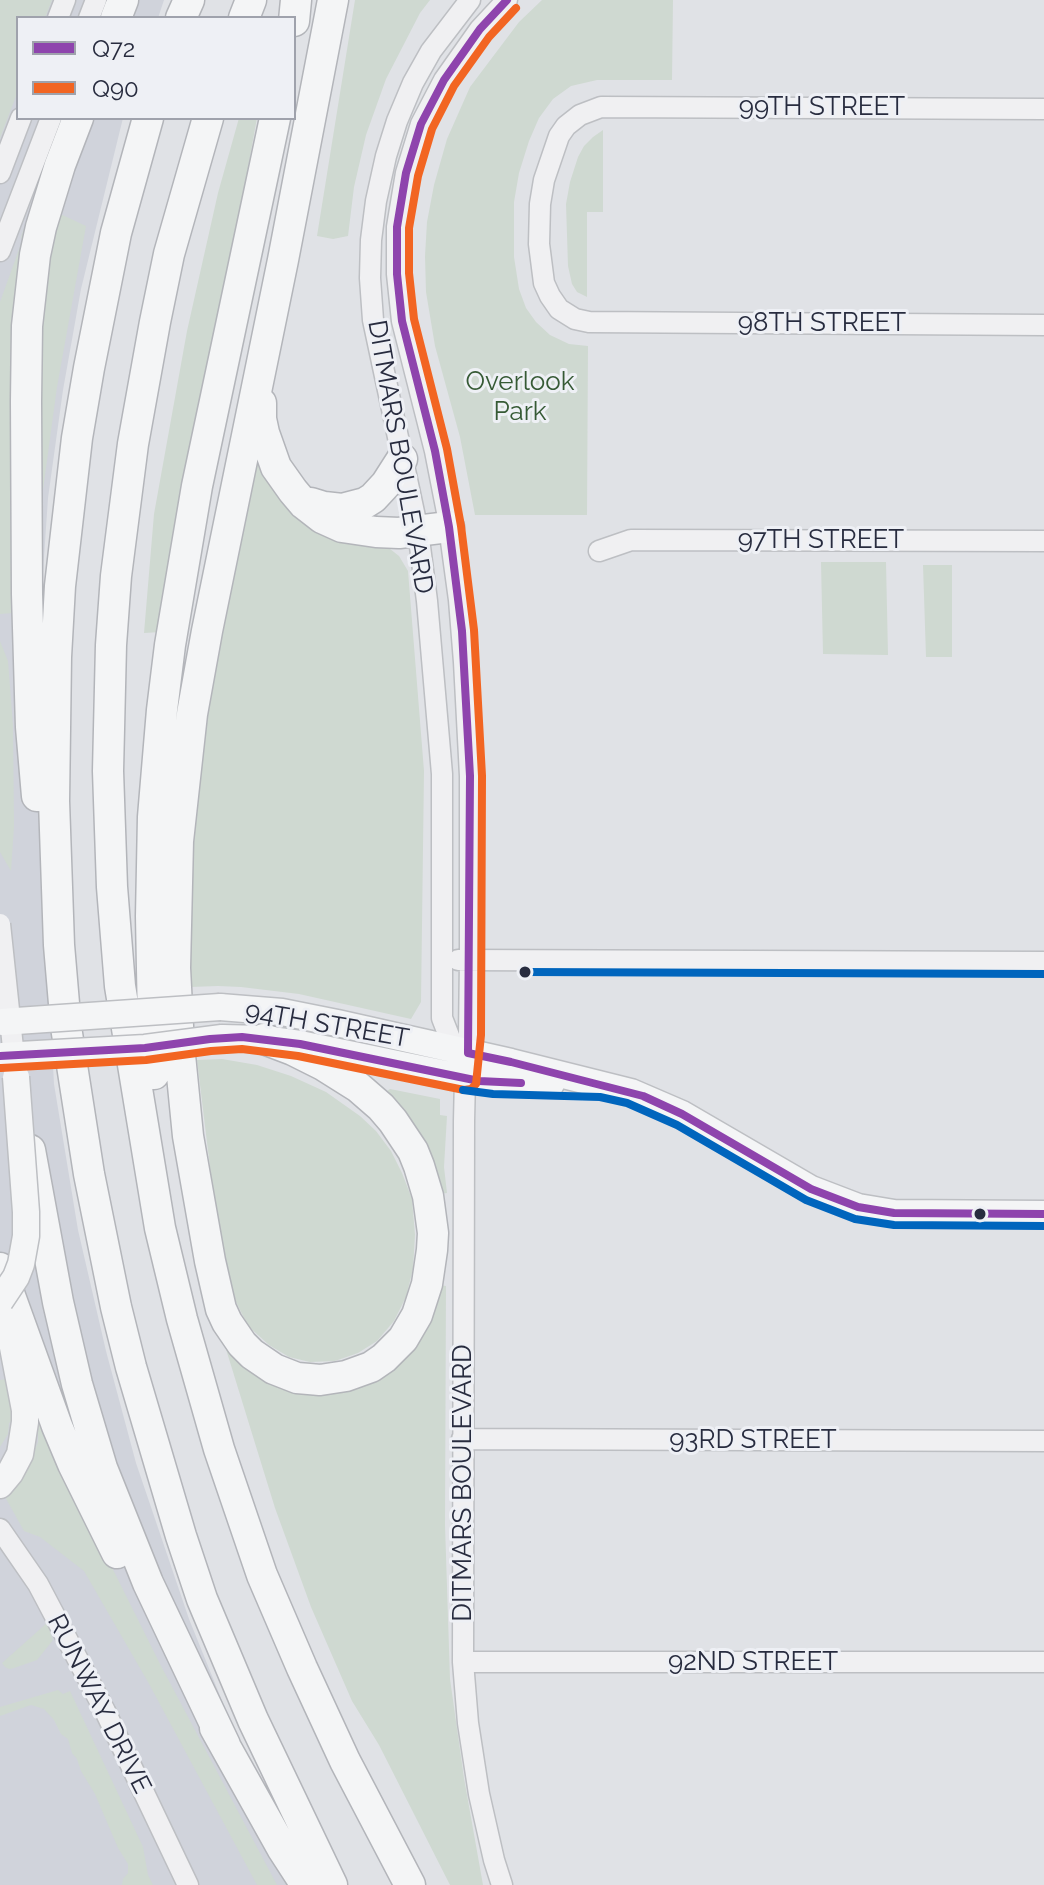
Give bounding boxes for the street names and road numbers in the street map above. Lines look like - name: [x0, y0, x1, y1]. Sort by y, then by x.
- street label: 99TH STREET: [739, 91, 905, 123]
- street label: 98TH STREET: [738, 307, 906, 339]
- street label: DITMARS BOULEVARD: [361, 318, 439, 596]
- street label: 97TH STREET: [738, 524, 904, 556]
- street label: 94TH STREET: [243, 995, 411, 1055]
- street label: DITMARS BOULEVARD: [447, 1344, 479, 1622]
- street label: 93RD STREET: [669, 1424, 837, 1456]
- street label: RUNWAY DRIVE: [40, 1609, 158, 1799]
- street label: 92ND STREET: [668, 1646, 838, 1678]

